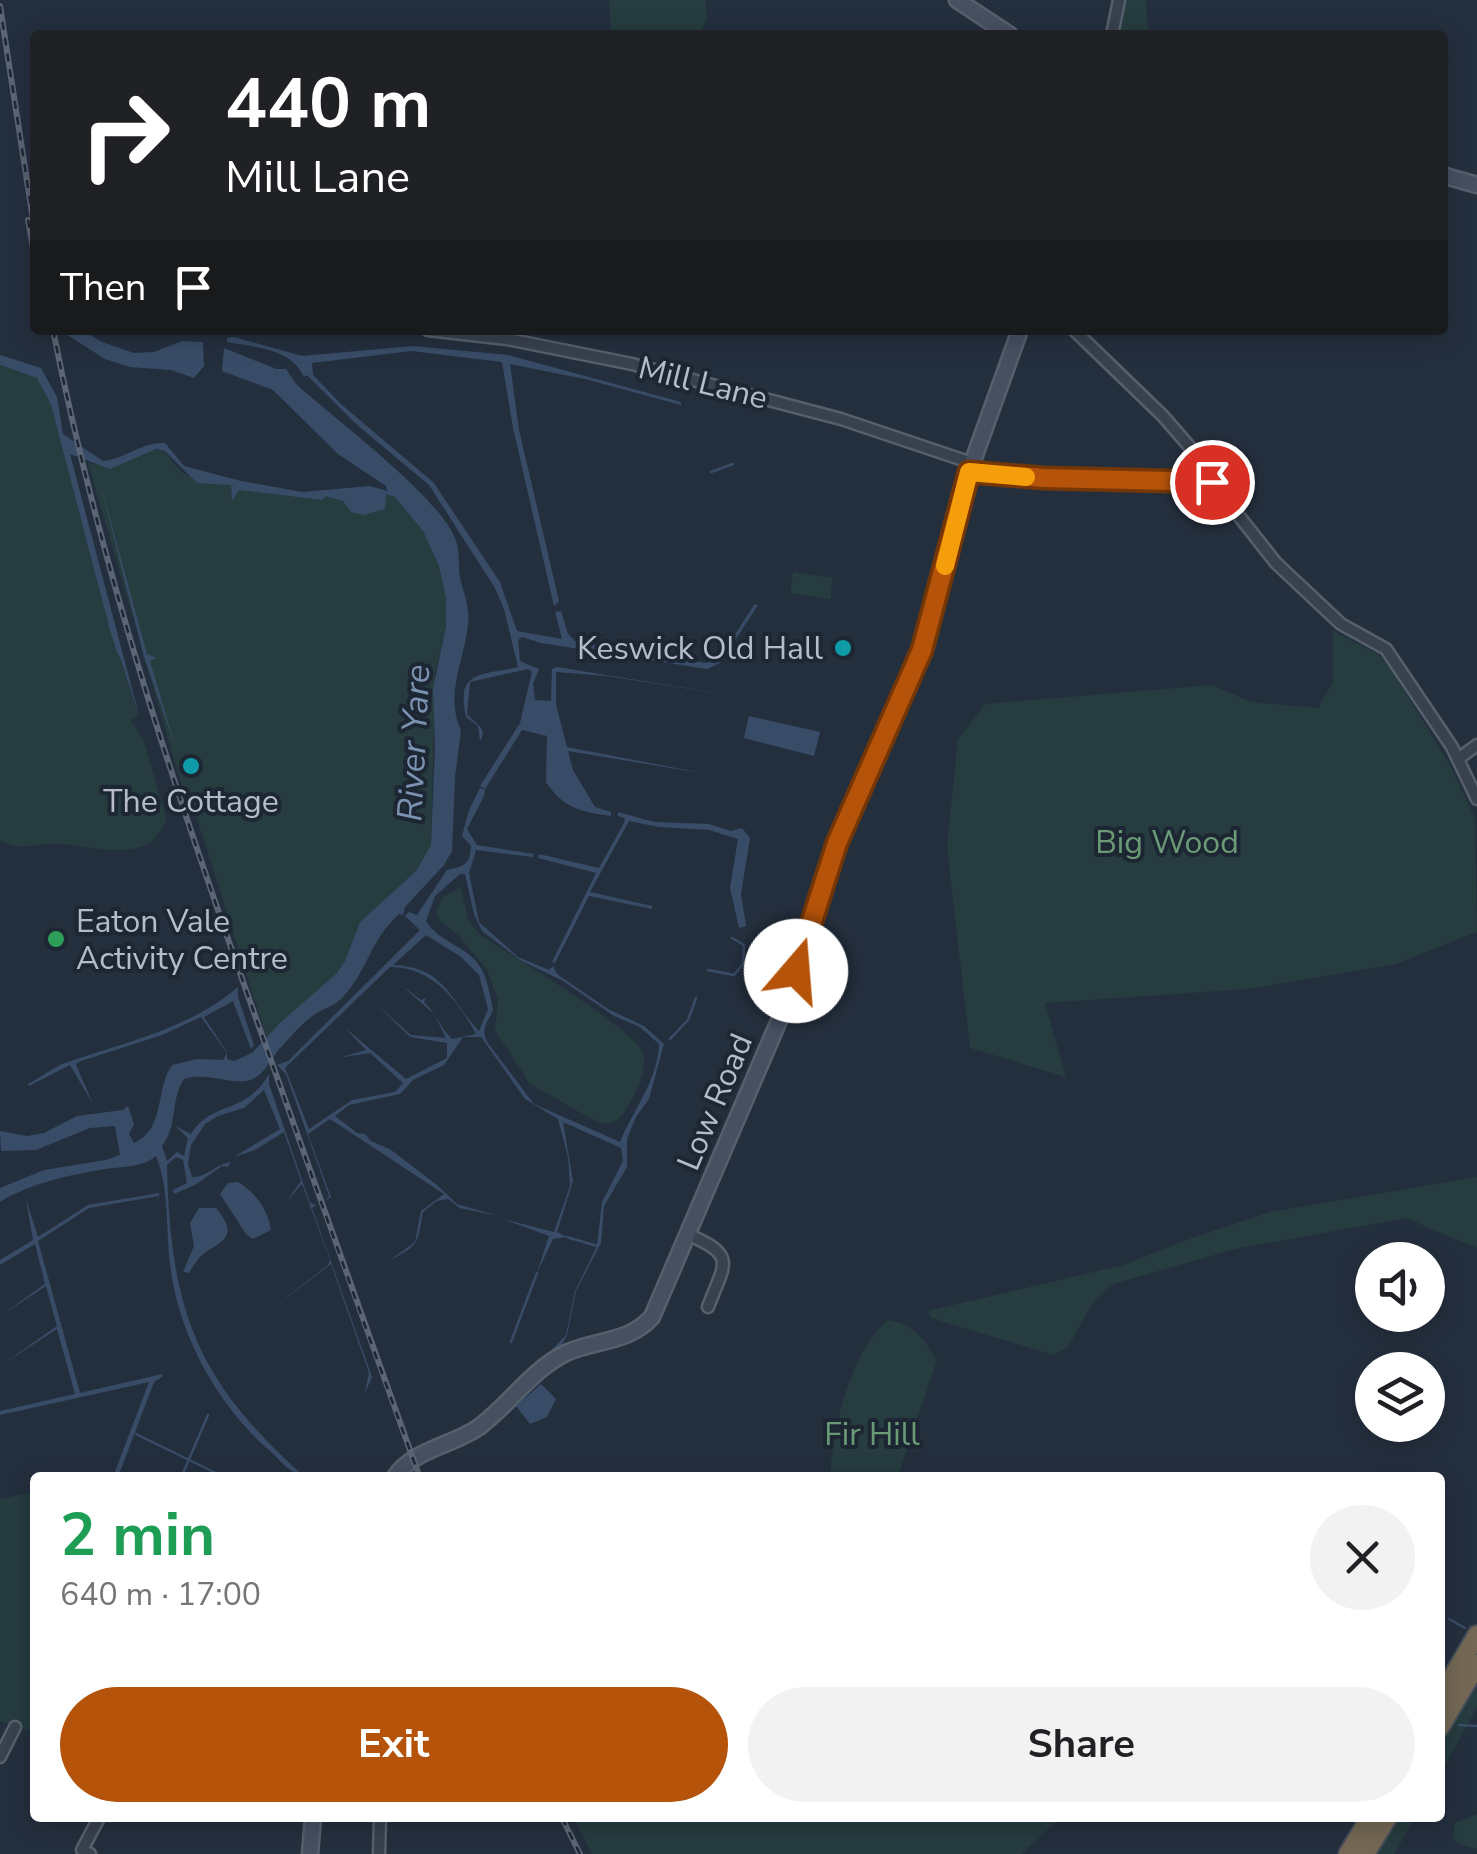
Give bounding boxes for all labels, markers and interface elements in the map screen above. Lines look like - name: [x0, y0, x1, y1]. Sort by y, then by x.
- text: 440 m: [225, 56, 431, 152]
- icon: right: [60, 70, 190, 200]
- text: Mill Lane: [225, 147, 410, 208]
- icon: arrive: [166, 260, 221, 315]
- text: Then: [60, 262, 146, 313]
- street label: Mill Lane: [634, 346, 772, 420]
- pin: [1170, 440, 1255, 525]
- icon: arrive: [1185, 455, 1240, 510]
- place label: Keswick Old Hall: [577, 627, 824, 670]
- marker: Keswick Old Hall: [832, 637, 854, 659]
- water label: River Yare: [386, 663, 442, 823]
- marker: The Cottage: [180, 755, 202, 777]
- place label: The Cottage: [103, 780, 279, 823]
- park label: Big Wood: [1095, 821, 1239, 864]
- place label: Eaton Vale Activity Centre: [76, 900, 288, 980]
- position arrow: [744, 919, 848, 1023]
- marker: Eaton Vale Activity Centre: [45, 928, 67, 950]
- street label: Low Road: [667, 1027, 763, 1177]
- map controls: [1355, 1242, 1445, 1442]
- button: sound: [1355, 1242, 1445, 1332]
- button: layers: [1355, 1352, 1445, 1442]
- park label: Fir Hill: [824, 1413, 920, 1456]
- text: 2 min: [60, 1494, 215, 1576]
- button: close: [1310, 1505, 1415, 1610]
- text: 640 m · 17:00: [60, 1573, 261, 1616]
- button: Exit: [60, 1687, 728, 1802]
- button: Share: [748, 1687, 1415, 1802]

